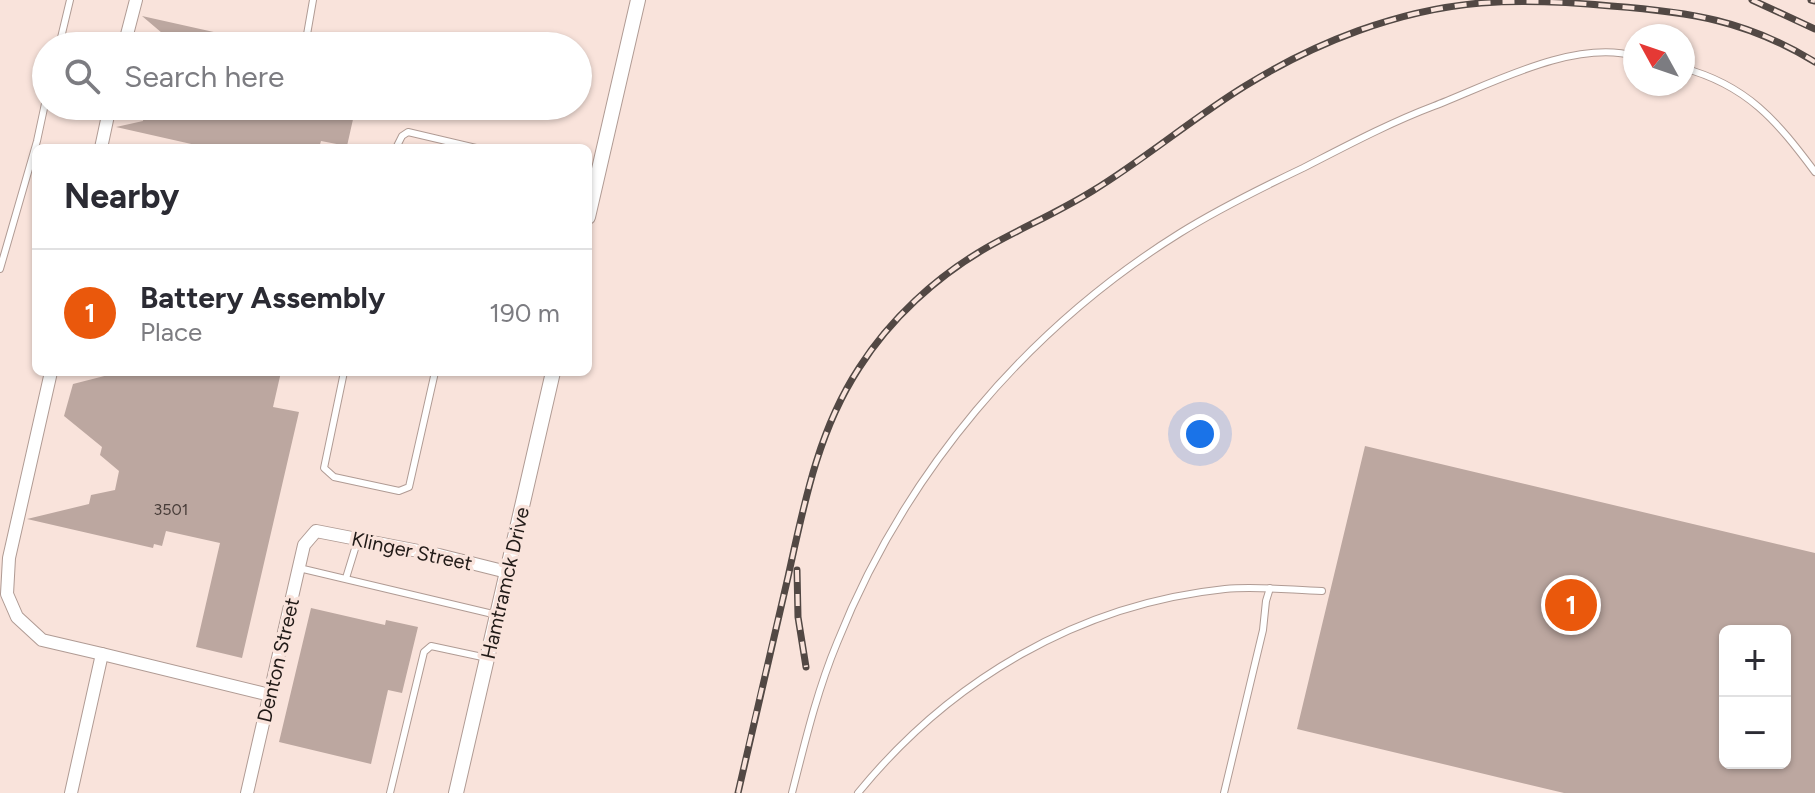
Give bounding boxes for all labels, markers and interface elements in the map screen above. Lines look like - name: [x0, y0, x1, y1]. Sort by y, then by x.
- north arrow: [1623, 24, 1695, 96]
- search box: [32, 32, 592, 120]
- icon: search: [60, 54, 104, 98]
- text: Search here: [124, 58, 284, 95]
- text: Nearby: [64, 176, 179, 217]
- text: Battery Assembly: [140, 279, 385, 316]
- text: 1: [85, 297, 95, 329]
- text: 190 m: [489, 297, 560, 329]
- text: Place: [140, 316, 202, 348]
- your location: [1180, 414, 1220, 454]
- house number: 3501: [154, 500, 188, 519]
- street label: Hamtramck Drive: [476, 504, 534, 661]
- street label: Klinger Street: [349, 527, 475, 575]
- pin: 1: [1545, 575, 1597, 635]
- street label: Denton Street: [252, 595, 304, 725]
- map controls: [1719, 625, 1791, 769]
- button: +: [1719, 625, 1791, 697]
- button: −: [1719, 697, 1791, 769]

